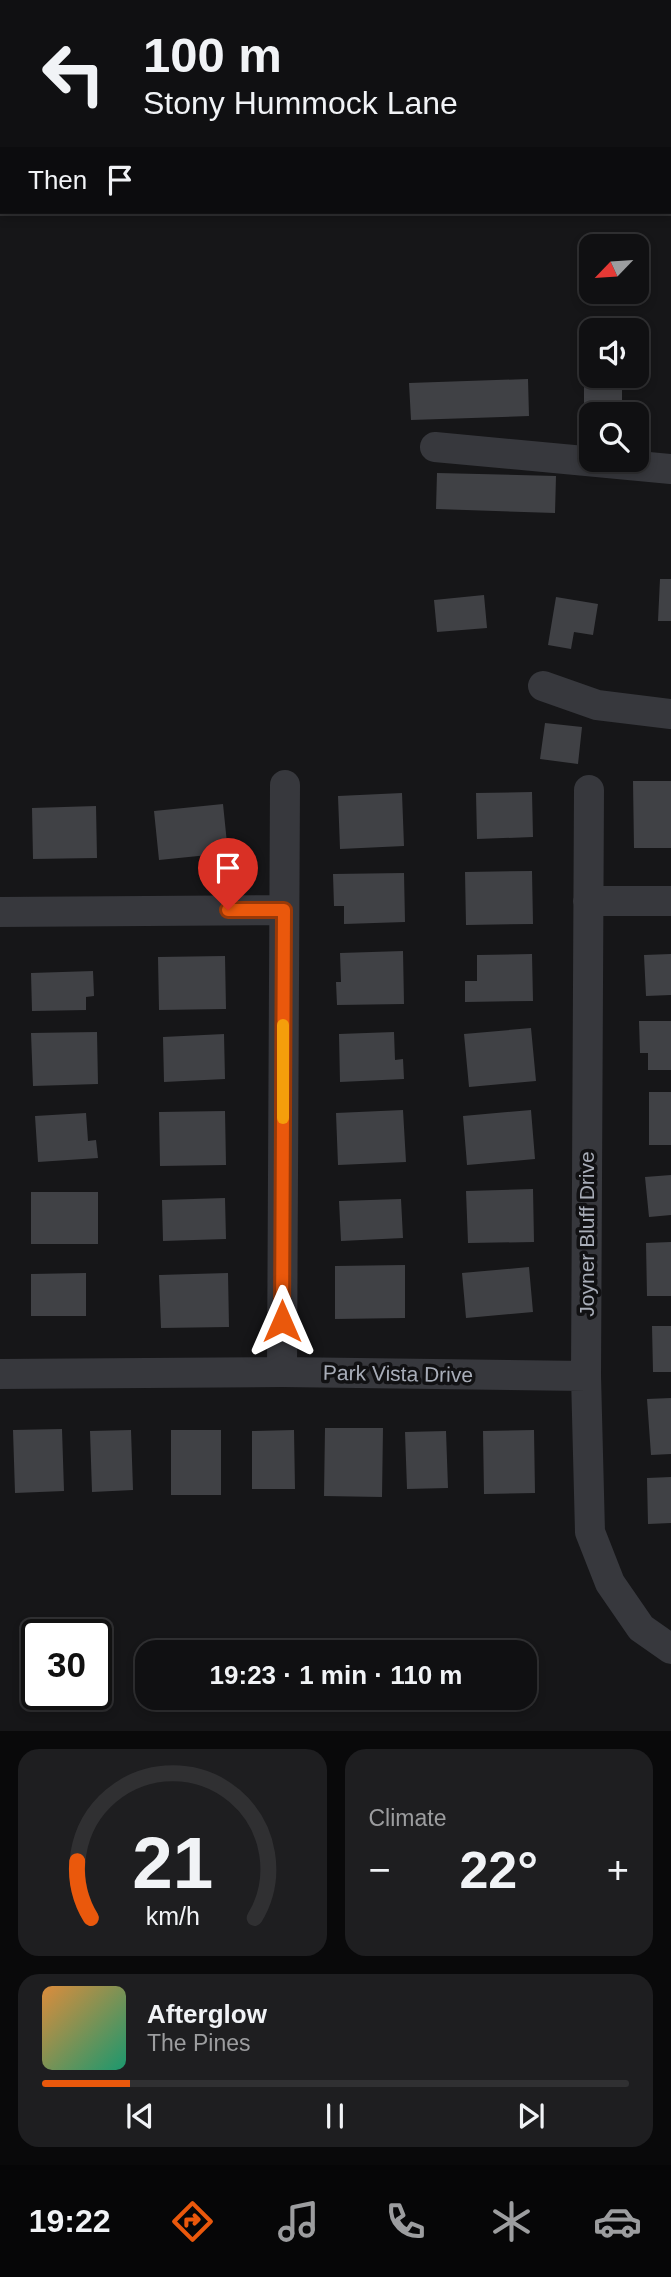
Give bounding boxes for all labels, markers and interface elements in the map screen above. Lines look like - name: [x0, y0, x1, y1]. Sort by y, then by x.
- icon: left: [28, 28, 119, 119]
- text: 100 m: [143, 28, 282, 82]
- text: Stony Hummock Lane: [143, 85, 458, 121]
- icon: arrive: [101, 161, 139, 199]
- text: Then: [28, 165, 87, 195]
- north arrow: [579, 234, 649, 304]
- map controls: [579, 234, 649, 472]
- button: sound: [579, 318, 649, 388]
- button: search: [579, 402, 649, 472]
- pin: [198, 838, 258, 910]
- icon: arrive: [209, 849, 247, 887]
- street label: Joyner Bluff Drive: [575, 1151, 598, 1317]
- position arrow: [245, 1284, 319, 1358]
- street label: Park Vista Drive: [323, 1361, 473, 1386]
- speed limit sign: 30: [21, 1619, 112, 1710]
- text: 19:23 · 1 min · 110 m: [210, 1660, 462, 1690]
- text: Climate: [369, 1805, 446, 1831]
- text: 21: [132, 1823, 213, 1904]
- text: 22°: [459, 1841, 538, 1899]
- text: −: [369, 1849, 391, 1891]
- text: +: [607, 1849, 629, 1891]
- text: km/h: [145, 1902, 199, 1930]
- text: Afterglow: [147, 1999, 267, 2029]
- text: The Pines: [147, 2030, 251, 2056]
- icon: previous: [121, 2097, 159, 2135]
- icon: pause: [316, 2097, 354, 2135]
- icon: next: [512, 2097, 550, 2135]
- icon: directions: [168, 2197, 217, 2246]
- icon: music: [274, 2197, 323, 2246]
- icon: phone: [381, 2197, 430, 2246]
- icon: climate: [487, 2197, 536, 2246]
- icon: car: [593, 2197, 642, 2246]
- text: 19:22: [29, 2203, 111, 2239]

